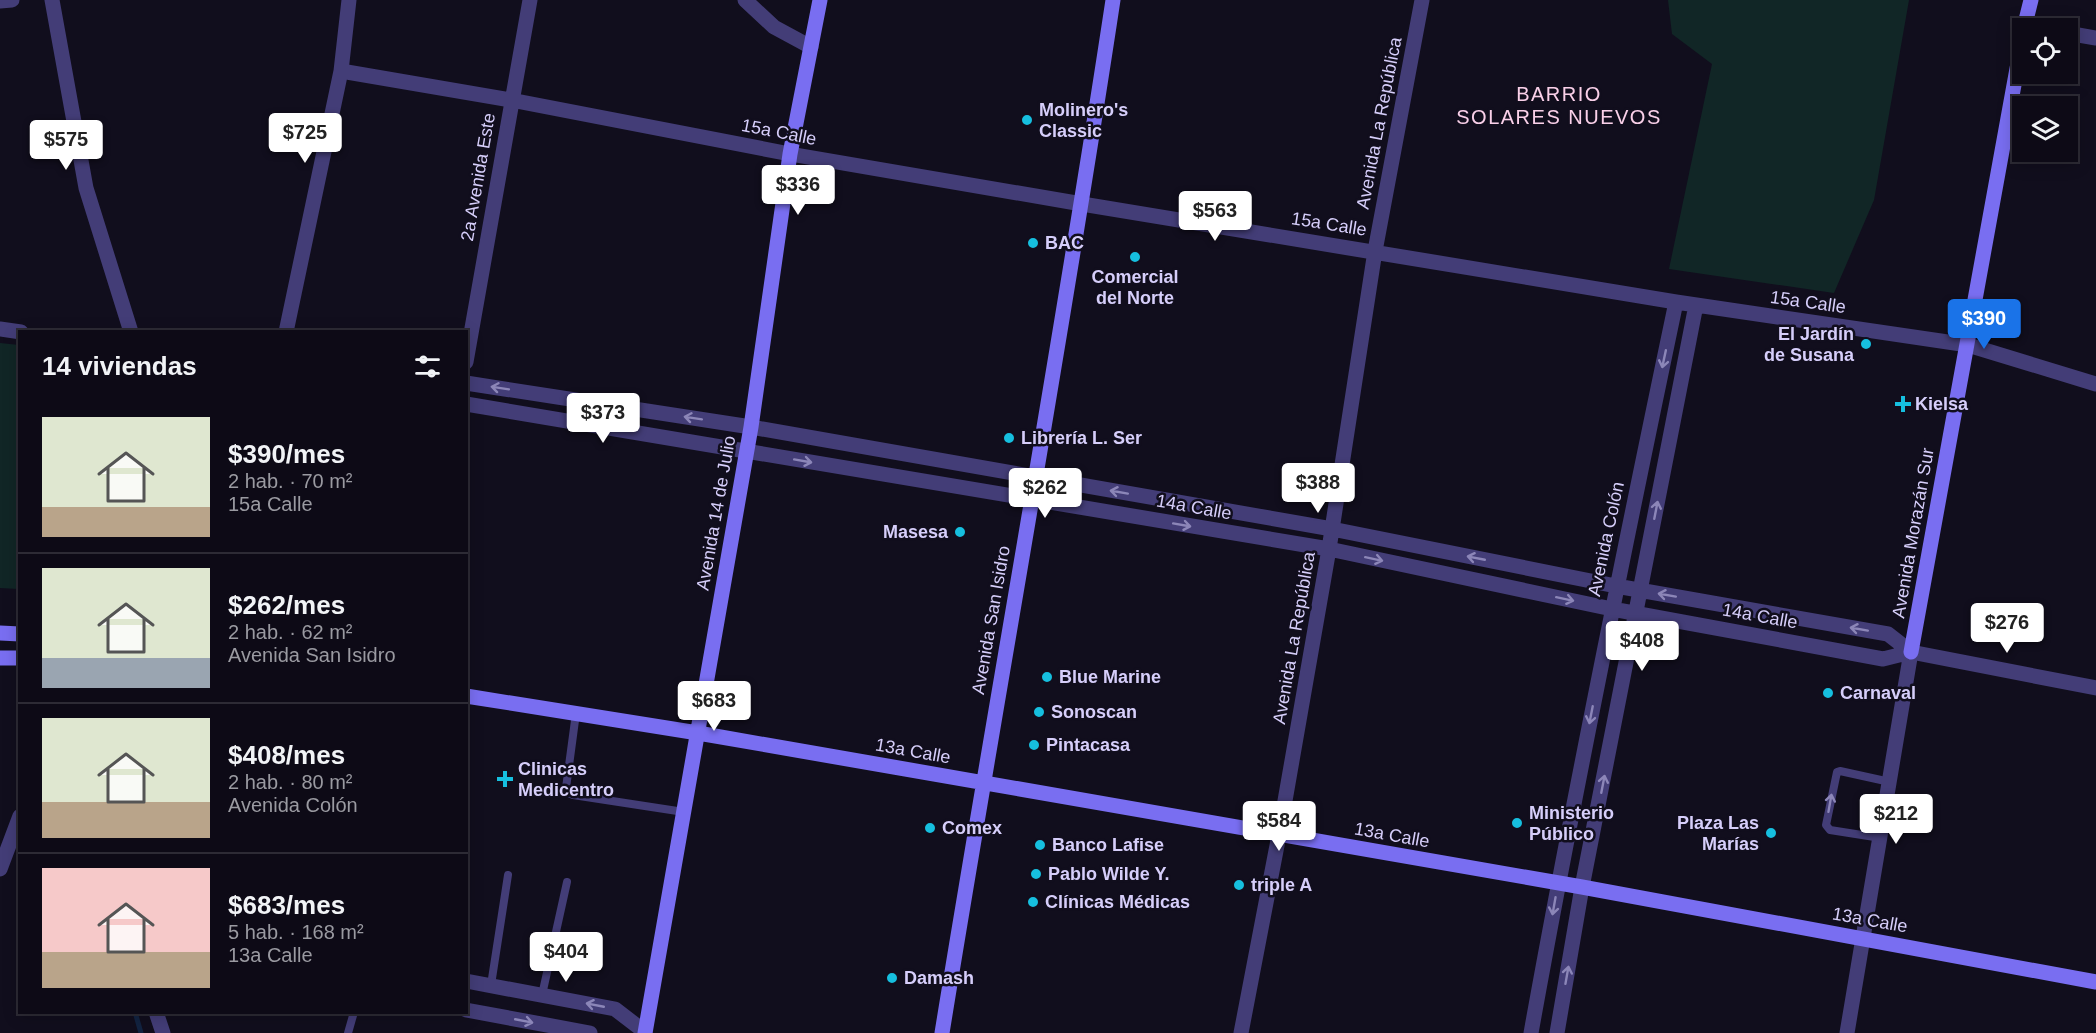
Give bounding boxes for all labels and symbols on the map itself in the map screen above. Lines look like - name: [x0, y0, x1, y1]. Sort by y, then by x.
- street label: Avenida La República: [1353, 34, 1406, 211]
- district label: BARRIO SOLARES NUEVOS: [1456, 83, 1662, 128]
- place label: Molinero's Classic: [1039, 100, 1128, 141]
- street label: 2a Avenida Este: [457, 111, 499, 243]
- pin: $725: [269, 113, 341, 164]
- marker: Molinero's Classic: [1020, 113, 1034, 127]
- street label: 15a Calle: [740, 115, 818, 149]
- pin: $575: [30, 120, 102, 171]
- pin: $336: [762, 165, 834, 216]
- pin: $563: [1179, 191, 1251, 242]
- street label: 15a Calle: [1290, 208, 1368, 240]
- place label: BAC: [1045, 233, 1084, 253]
- marker: BAC: [1026, 236, 1040, 250]
- marker: Comercial del Norte: [1128, 250, 1142, 264]
- place label: Comercial del Norte: [1091, 267, 1179, 308]
- street label: 15a Calle: [1769, 287, 1847, 317]
- pin: $390: [1948, 299, 2020, 350]
- place label: El Jardín de Susana: [1764, 324, 1855, 365]
- marker: El Jardín de Susana: [1859, 337, 1873, 351]
- one-way arrow: [1658, 349, 1669, 368]
- one-way arrow: [491, 382, 511, 393]
- pin: $373: [567, 393, 639, 444]
- place label: Kielsa: [1915, 394, 1969, 414]
- marker: Kielsa: [1896, 397, 1910, 411]
- one-way arrow: [684, 412, 703, 423]
- place label: Librería L. Ser: [1021, 428, 1142, 448]
- marker: Librería L. Ser: [1002, 431, 1016, 445]
- street label: Avenida 14 de Julio: [693, 434, 739, 592]
- street label: Avenida Morazán Sur: [1888, 446, 1938, 620]
- one-way arrow: [793, 456, 813, 467]
- pin: $388: [1282, 463, 1354, 514]
- pin: $262: [1009, 468, 1081, 519]
- street label: Avenida Colón: [1584, 480, 1628, 598]
- one-way arrow: [1110, 486, 1129, 497]
- street label: 14a Calle: [1155, 491, 1233, 523]
- one-way arrow: [1651, 501, 1662, 520]
- one-way arrow: [1172, 519, 1191, 530]
- place label: Masesa: [883, 522, 949, 542]
- marker: Masesa: [953, 525, 967, 539]
- street label: Avenida San Isidro: [968, 544, 1014, 696]
- street label: Avenida La República: [1269, 549, 1319, 726]
- one-way arrow: [1467, 552, 1486, 563]
- one-way arrow: [1364, 554, 1383, 565]
- one-way arrow: [1658, 589, 1678, 600]
- one-way arrow: [1555, 594, 1574, 605]
- street label: 14a Calle: [1721, 600, 1799, 632]
- pin: $276: [1971, 603, 2043, 654]
- pin: $408: [1606, 621, 1678, 672]
- one-way arrow: [1850, 623, 1870, 634]
- place label: Blue Marine: [1059, 667, 1161, 687]
- marker: Blue Marine: [1040, 670, 1054, 684]
- pin: $683: [678, 681, 750, 732]
- place label: Carnaval: [1840, 683, 1916, 703]
- marker: Carnaval: [1821, 686, 1835, 700]
- place label: Sonoscan: [1051, 702, 1137, 722]
- one-way arrow: [1585, 704, 1596, 724]
- marker: Sonoscan: [1032, 705, 1046, 719]
- street label: 13a Calle: [874, 735, 952, 767]
- place label: Pintacasa: [1046, 735, 1131, 755]
- marker: Pintacasa: [1027, 738, 1041, 752]
- place label: Clinicas Medicentro: [518, 759, 614, 800]
- marker: Clinicas Medicentro: [496, 770, 514, 788]
- one-way arrow: [1598, 774, 1609, 794]
- one-way arrow: [1825, 794, 1836, 814]
- pin: $212: [1860, 794, 1932, 845]
- pin: $584: [1243, 801, 1315, 852]
- place label: Ministerio Público: [1529, 803, 1614, 844]
- place label: Plaza Las Marías: [1677, 813, 1759, 854]
- marker: Ministerio Público: [1510, 816, 1524, 830]
- place label: Comex: [942, 818, 1002, 838]
- street label: 13a Calle: [1353, 819, 1431, 851]
- marker: Comex: [923, 821, 937, 835]
- marker: Plaza Las Marías: [1764, 826, 1778, 840]
- place label: Banco Lafise: [1052, 835, 1164, 855]
- marker: Banco Lafise: [1033, 838, 1047, 852]
- place label: Pablo Wilde Y.: [1048, 864, 1170, 884]
- marker: Pablo Wilde Y.: [1029, 867, 1043, 881]
- place label: triple A: [1251, 875, 1312, 895]
- marker: triple A: [1232, 878, 1246, 892]
- place label: Clínicas Médicas: [1045, 892, 1190, 912]
- marker: Clínicas Médicas: [1026, 895, 1040, 909]
- one-way arrow: [1548, 896, 1559, 915]
- street label: 13a Calle: [1831, 904, 1909, 936]
- pin: $404: [530, 932, 602, 983]
- one-way arrow: [1562, 966, 1573, 986]
- place label: Damash: [904, 968, 974, 988]
- marker: Damash: [885, 971, 899, 985]
- one-way arrow: [586, 999, 605, 1010]
- one-way arrow: [514, 1016, 533, 1027]

